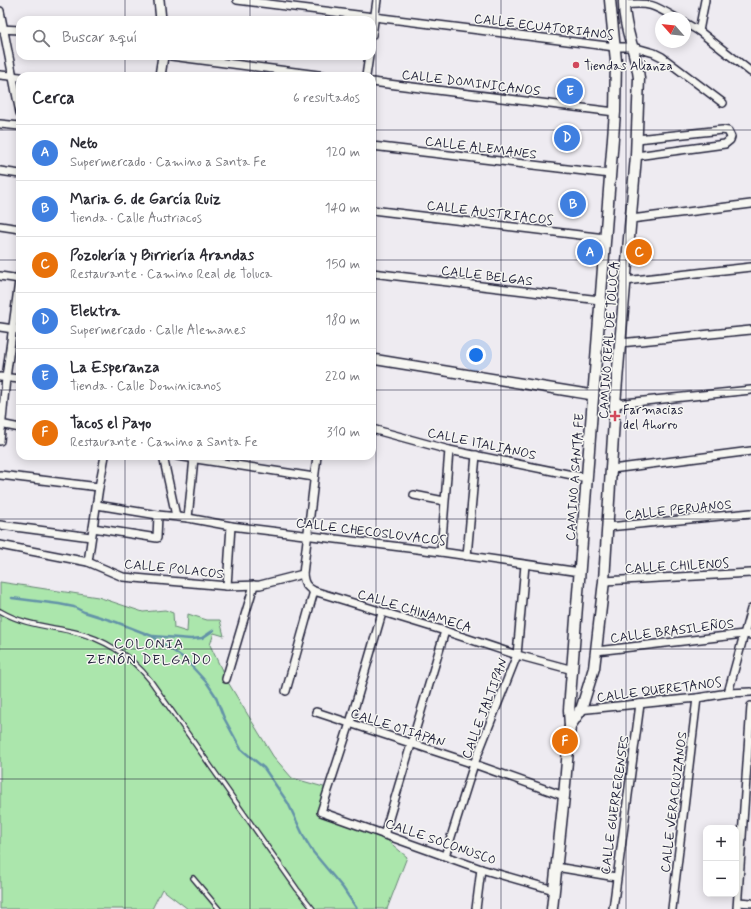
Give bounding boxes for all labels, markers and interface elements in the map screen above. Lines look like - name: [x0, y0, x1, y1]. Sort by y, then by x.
- street label: CALLE ECUATORIANOS: [473, 10, 615, 45]
- north arrow: [655, 12, 691, 48]
- search box: [16, 16, 376, 60]
- icon: search: [30, 27, 52, 49]
- text: Buscar aquí: [62, 28, 137, 48]
- place label: Tiendas Alianza: [584, 58, 673, 75]
- marker: Tiendas Alianza: [571, 60, 581, 70]
- street label: CALLE DOMINICANOS: [401, 67, 542, 101]
- pin: E: [557, 76, 583, 106]
- text: Cerca: [32, 87, 75, 109]
- text: 6 resultados: [293, 90, 360, 107]
- pin: D: [554, 123, 580, 153]
- street label: CALLE ALEMANES: [424, 133, 538, 164]
- text: Neto: [70, 134, 98, 154]
- text: A: [41, 144, 49, 161]
- text: 120 m: [326, 144, 360, 161]
- text: Supermercado · Camino a Santa Fe: [70, 154, 267, 171]
- pin: B: [560, 189, 586, 219]
- text: Maria G. de García Ruiz: [70, 190, 221, 210]
- street label: CALLE AUSTRIACOS: [426, 197, 554, 230]
- text: B: [41, 200, 49, 217]
- text: 140 m: [325, 200, 360, 217]
- text: Tienda · Calle Austriacos: [70, 210, 202, 227]
- pin: A: [577, 237, 603, 267]
- pin: C: [626, 237, 652, 267]
- text: Pozolería y Birriería Arandas: [70, 246, 254, 266]
- text: C: [40, 256, 50, 273]
- text: 150 m: [326, 256, 360, 273]
- street label: CAMINO REAL DE TOLUCA: [595, 261, 624, 420]
- street label: CALLE BELGAS: [440, 262, 534, 291]
- text: Restaurante · Camino Real de Toluca: [70, 266, 272, 283]
- text: Elektra: [70, 302, 120, 322]
- text: D: [41, 312, 49, 329]
- text: 180 m: [325, 312, 360, 329]
- text: Supermercado · Calle Alemanes: [70, 322, 246, 339]
- your location: [466, 345, 486, 365]
- text: La Esperanza: [70, 358, 160, 378]
- text: E: [41, 368, 49, 385]
- text: 220 m: [325, 368, 360, 385]
- text: Tienda · Calle Dominicanos: [70, 378, 221, 395]
- place label: Farmacias del Ahorro: [623, 402, 683, 434]
- marker: Farmacias del Ahorro: [610, 411, 620, 421]
- street label: CAMINO A SANTA FE: [563, 413, 588, 541]
- text: Tacos el Payo: [70, 414, 151, 434]
- text: F: [42, 424, 48, 441]
- text: 310 m: [327, 424, 360, 441]
- street label: CALLE ITALIANOS: [426, 425, 538, 464]
- text: Restaurante · Camino a Santa Fe: [70, 434, 258, 451]
- street label: CALLE PERUANOS: [624, 496, 732, 525]
- street label: CALLE CHECOSLOVACOS: [295, 515, 447, 550]
- street label: CALLE CHILENOS: [624, 555, 730, 578]
- street label: CALLE POLACOS: [123, 556, 224, 583]
- street label: CALLE CHINAMECA: [355, 586, 474, 637]
- street label: CALLE BRASILEÑOS: [609, 615, 735, 648]
- district label: COLONIA ZENÓN DELGADO: [86, 635, 212, 669]
- street label: CALLE JALTIPAN: [458, 656, 512, 761]
- street label: CALLE QUERETANOS: [596, 674, 723, 707]
- street label: CALLE OTIAPAN: [348, 705, 448, 752]
- pin: F: [552, 726, 578, 756]
- street label: CALLE VERACRUZANOS: [657, 731, 692, 874]
- street label: CALLE GUERRERENSES: [597, 735, 634, 876]
- street label: CALLE SOCONUSCO: [383, 816, 498, 869]
- map controls: [703, 825, 739, 897]
- button: +: [703, 825, 739, 861]
- button: −: [703, 861, 739, 897]

